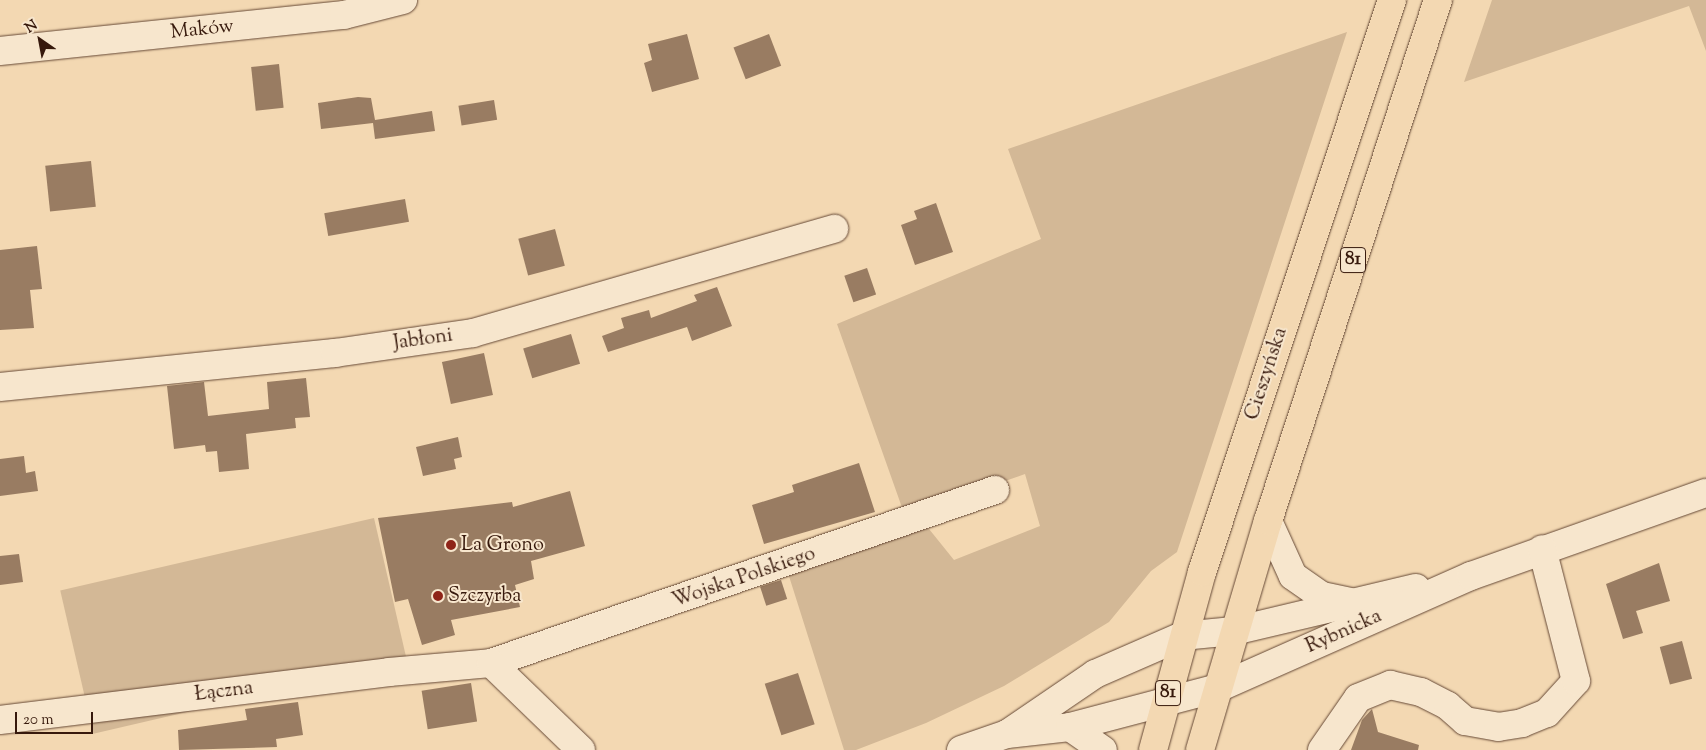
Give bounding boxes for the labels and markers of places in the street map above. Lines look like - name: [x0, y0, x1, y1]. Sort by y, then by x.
- place label: La Grono: [461, 533, 544, 557]
- marker: La Grono: [445, 539, 457, 551]
- place label: Szczyrba: [448, 584, 521, 608]
- marker: Szczyrba: [432, 590, 444, 602]

